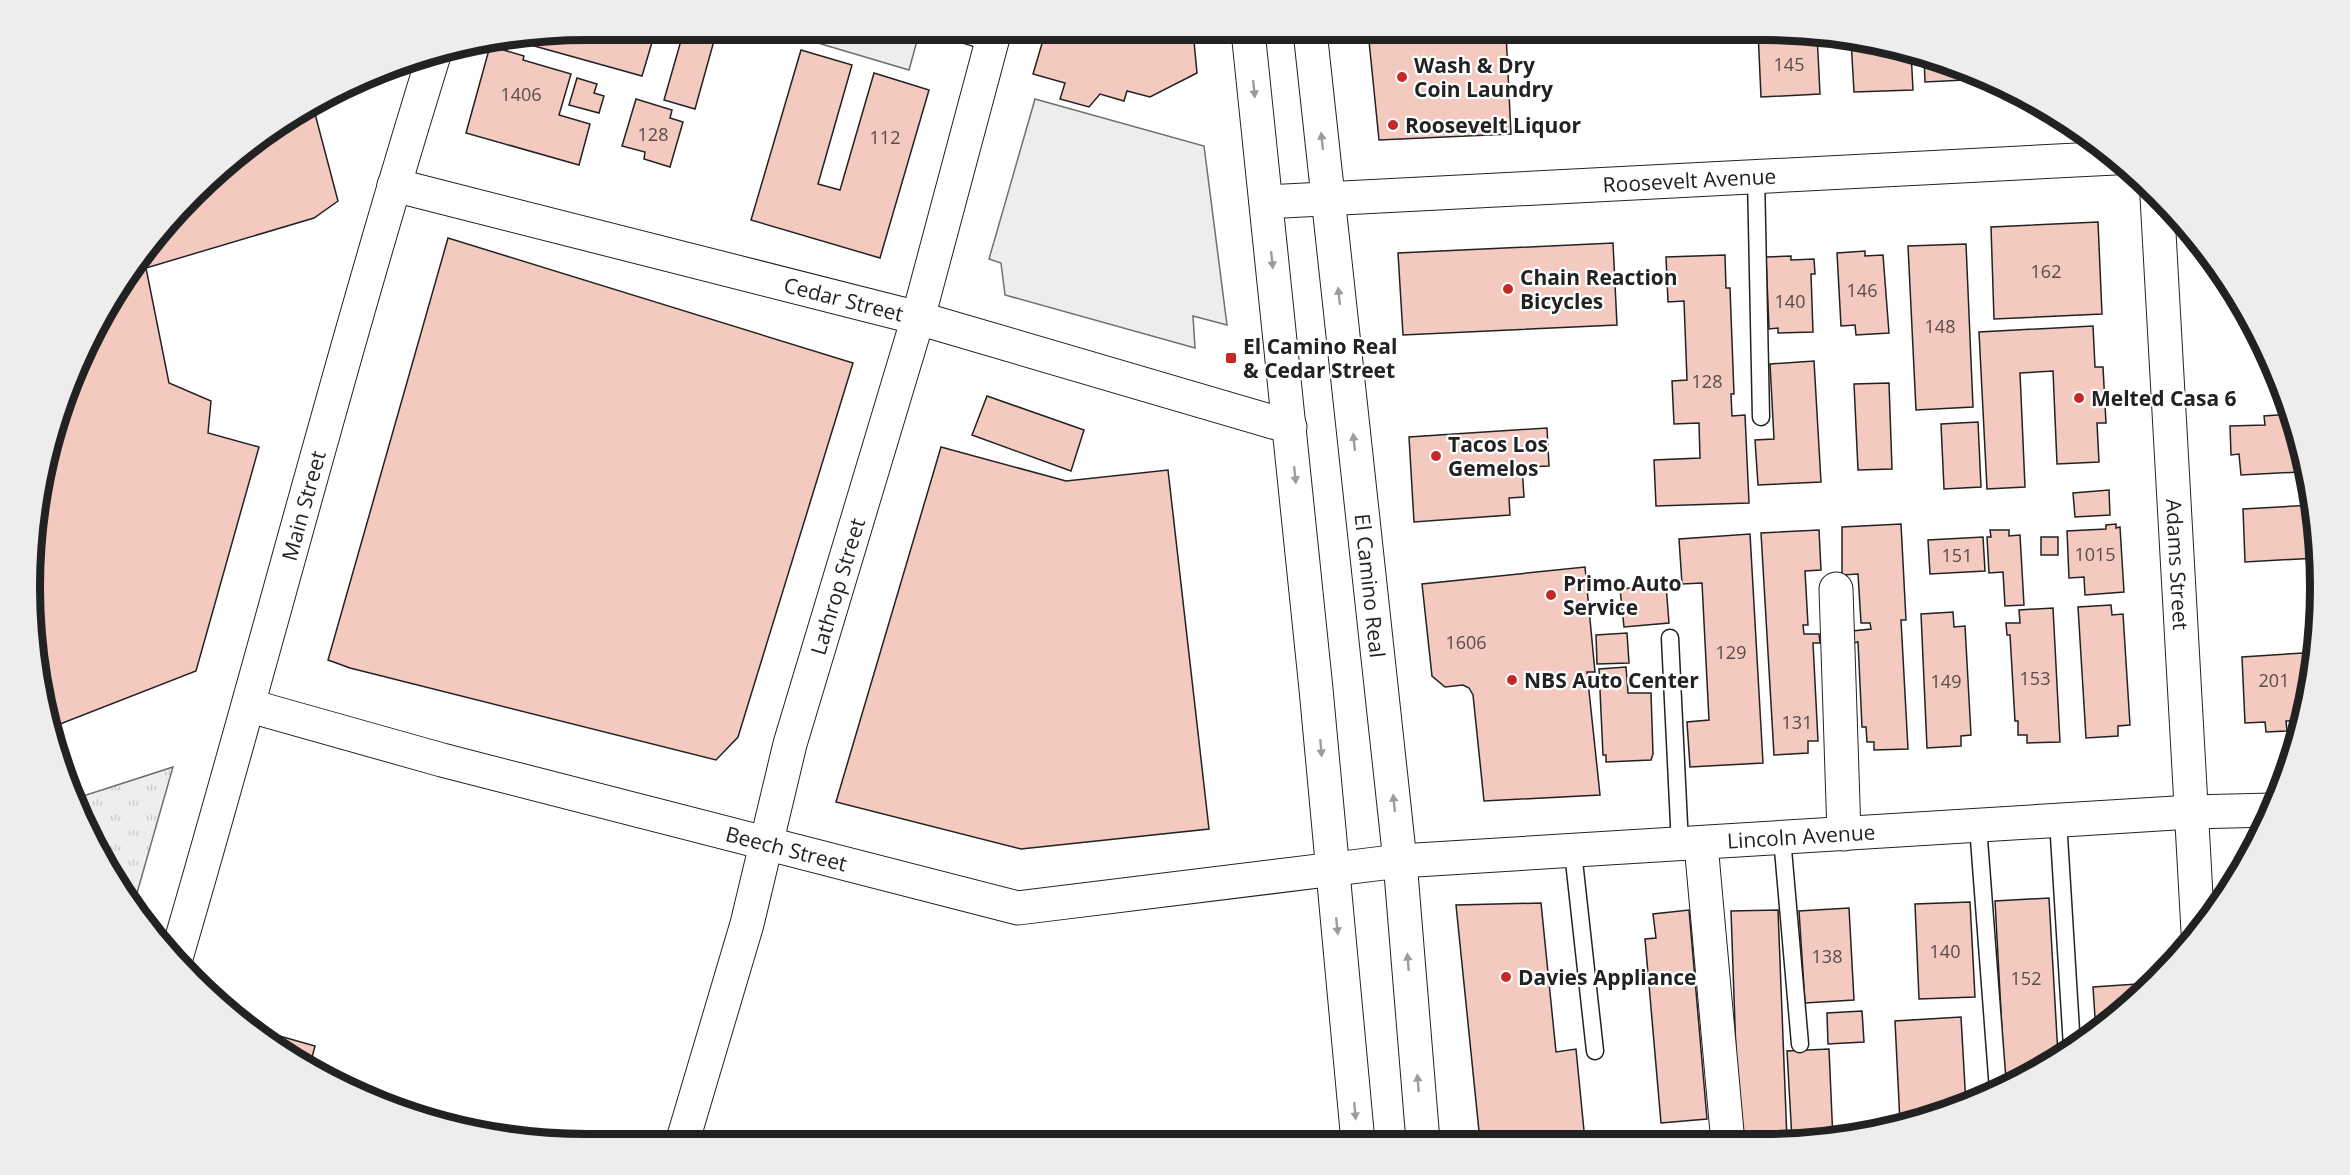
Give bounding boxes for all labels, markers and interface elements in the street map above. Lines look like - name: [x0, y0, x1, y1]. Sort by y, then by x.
- place label: Wash & Dry Coin Laundry: [1414, 51, 1553, 103]
- house number: 145: [1774, 52, 1804, 76]
- marker: Wash & Dry Coin Laundry: [1395, 70, 1409, 84]
- one-way arrow: [1249, 79, 1259, 98]
- house number: 1406: [500, 82, 542, 106]
- place label: Roosevelt Liquor: [1405, 111, 1581, 139]
- marker: Roosevelt Liquor: [1386, 118, 1400, 132]
- house number: 128: [638, 122, 668, 146]
- house number: 112: [870, 125, 900, 149]
- one-way arrow: [1317, 131, 1327, 150]
- street label: Roosevelt Avenue: [1602, 162, 1777, 199]
- one-way arrow: [1267, 251, 1277, 270]
- house number: 162: [2031, 259, 2061, 283]
- place label: Chain Reaction Bicycles: [1520, 263, 1678, 315]
- street label: Cedar Street: [781, 271, 906, 328]
- house number: 146: [1847, 278, 1877, 302]
- marker: Chain Reaction Bicycles: [1501, 282, 1515, 296]
- one-way arrow: [1334, 287, 1344, 306]
- house number: 140: [1775, 289, 1805, 313]
- house number: 148: [1925, 314, 1955, 338]
- place label: El Camino Real & Cedar Street: [1243, 332, 1397, 384]
- marker: El Camino Real & Cedar Street: [1224, 351, 1238, 365]
- house number: 128: [1692, 369, 1722, 393]
- place label: Melted Casa 6: [2091, 384, 2237, 412]
- marker: Melted Casa 6: [2072, 391, 2086, 405]
- place label: Tacos Los Gemelos: [1448, 430, 1548, 482]
- one-way arrow: [1350, 432, 1359, 451]
- street label: Main Street: [275, 447, 332, 564]
- marker: Tacos Los Gemelos: [1429, 449, 1443, 463]
- one-way arrow: [1290, 465, 1300, 484]
- street label: Adams Street: [2160, 498, 2195, 631]
- street label: El Camino Real: [1348, 512, 1392, 659]
- street label: Lathrop Street: [804, 515, 871, 658]
- house number: 1015: [2074, 542, 2116, 566]
- house number: 151: [1942, 543, 1972, 567]
- place label: Primo Auto Service: [1563, 569, 1682, 621]
- marker: Primo Auto Service: [1544, 588, 1558, 602]
- house number: 1606: [1445, 630, 1487, 654]
- house number: 129: [1716, 640, 1746, 664]
- place label: NBS Auto Center: [1524, 666, 1699, 694]
- house number: 153: [2020, 666, 2050, 690]
- house number: 201: [2259, 668, 2289, 692]
- house number: 149: [1931, 669, 1961, 693]
- marker: NBS Auto Center: [1505, 673, 1519, 687]
- house number: 131: [1782, 710, 1812, 734]
- one-way arrow: [1317, 738, 1326, 757]
- one-way arrow: [1389, 793, 1398, 812]
- street label: Lincoln Avenue: [1726, 818, 1876, 855]
- street label: Beech Street: [723, 819, 850, 878]
- one-way arrow: [1332, 916, 1342, 935]
- house number: 140: [1930, 939, 1960, 963]
- house number: 138: [1812, 944, 1842, 968]
- one-way arrow: [1403, 952, 1413, 971]
- place label: Davies Appliance: [1518, 963, 1696, 991]
- house number: 152: [2011, 966, 2041, 990]
- marker: Davies Appliance: [1499, 970, 1513, 984]
- one-way arrow: [1413, 1074, 1423, 1093]
- one-way arrow: [1350, 1102, 1360, 1121]

